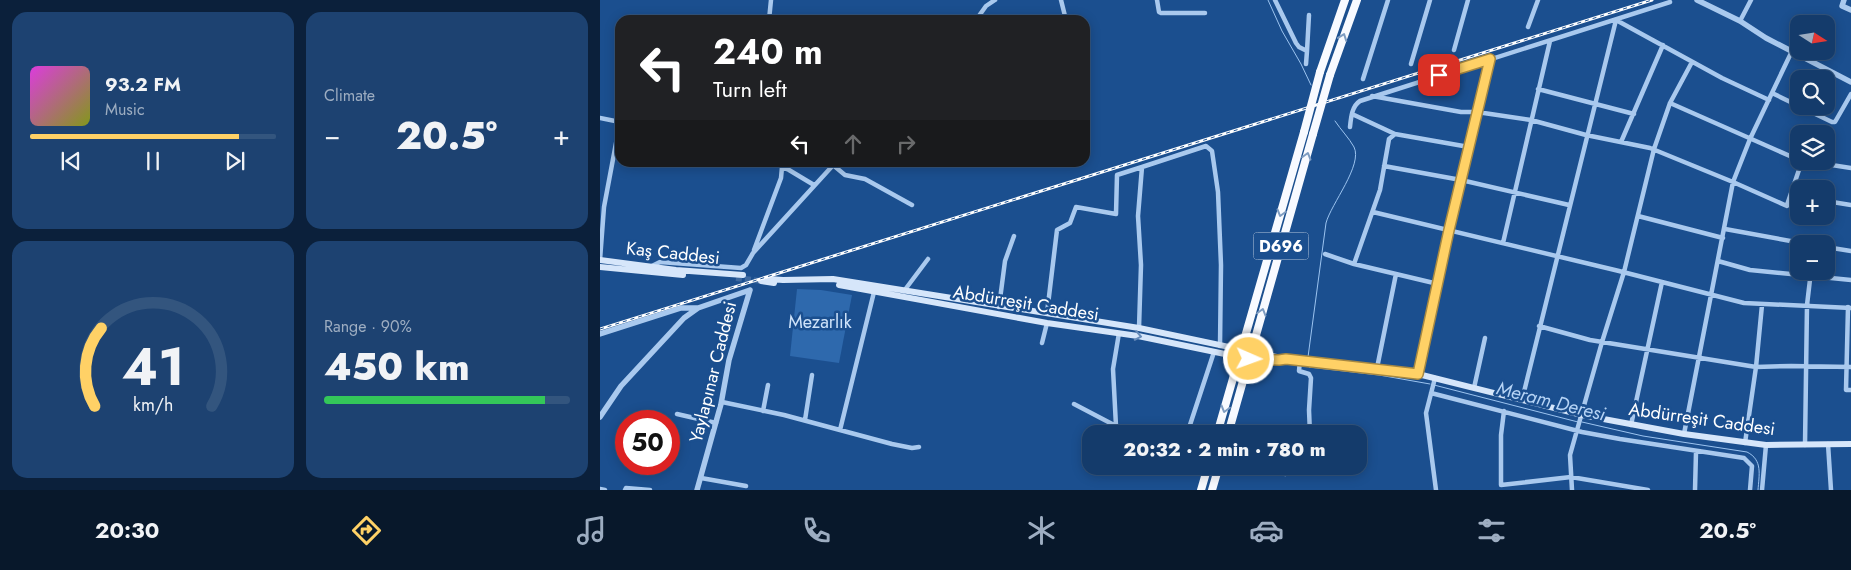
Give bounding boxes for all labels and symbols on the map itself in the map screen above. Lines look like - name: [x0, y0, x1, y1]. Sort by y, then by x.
- north arrow: [1790, 15, 1835, 60]
- one-way arrow: [1337, 33, 1347, 42]
- pin: [1418, 54, 1460, 96]
- one-way arrow: [1301, 151, 1312, 160]
- one-way arrow: [1276, 208, 1286, 216]
- road number: D696: [1254, 232, 1308, 260]
- street label: Kaş Caddesi: [625, 235, 721, 271]
- street label: Abdürreşit Caddesi: [951, 279, 1101, 327]
- street label: Yaylapınar Caddesi: [683, 299, 743, 445]
- one-way arrow: [1257, 308, 1267, 316]
- park label: Mezarlık: [788, 309, 852, 335]
- one-way arrow: [1133, 330, 1142, 341]
- position arrow: [1222, 332, 1274, 384]
- water label: Meram Deresi: [1494, 374, 1609, 428]
- street label: Abdürreşit Caddesi: [1627, 396, 1777, 442]
- one-way arrow: [1220, 404, 1230, 412]
- speed limit sign: 50: [615, 410, 680, 475]

